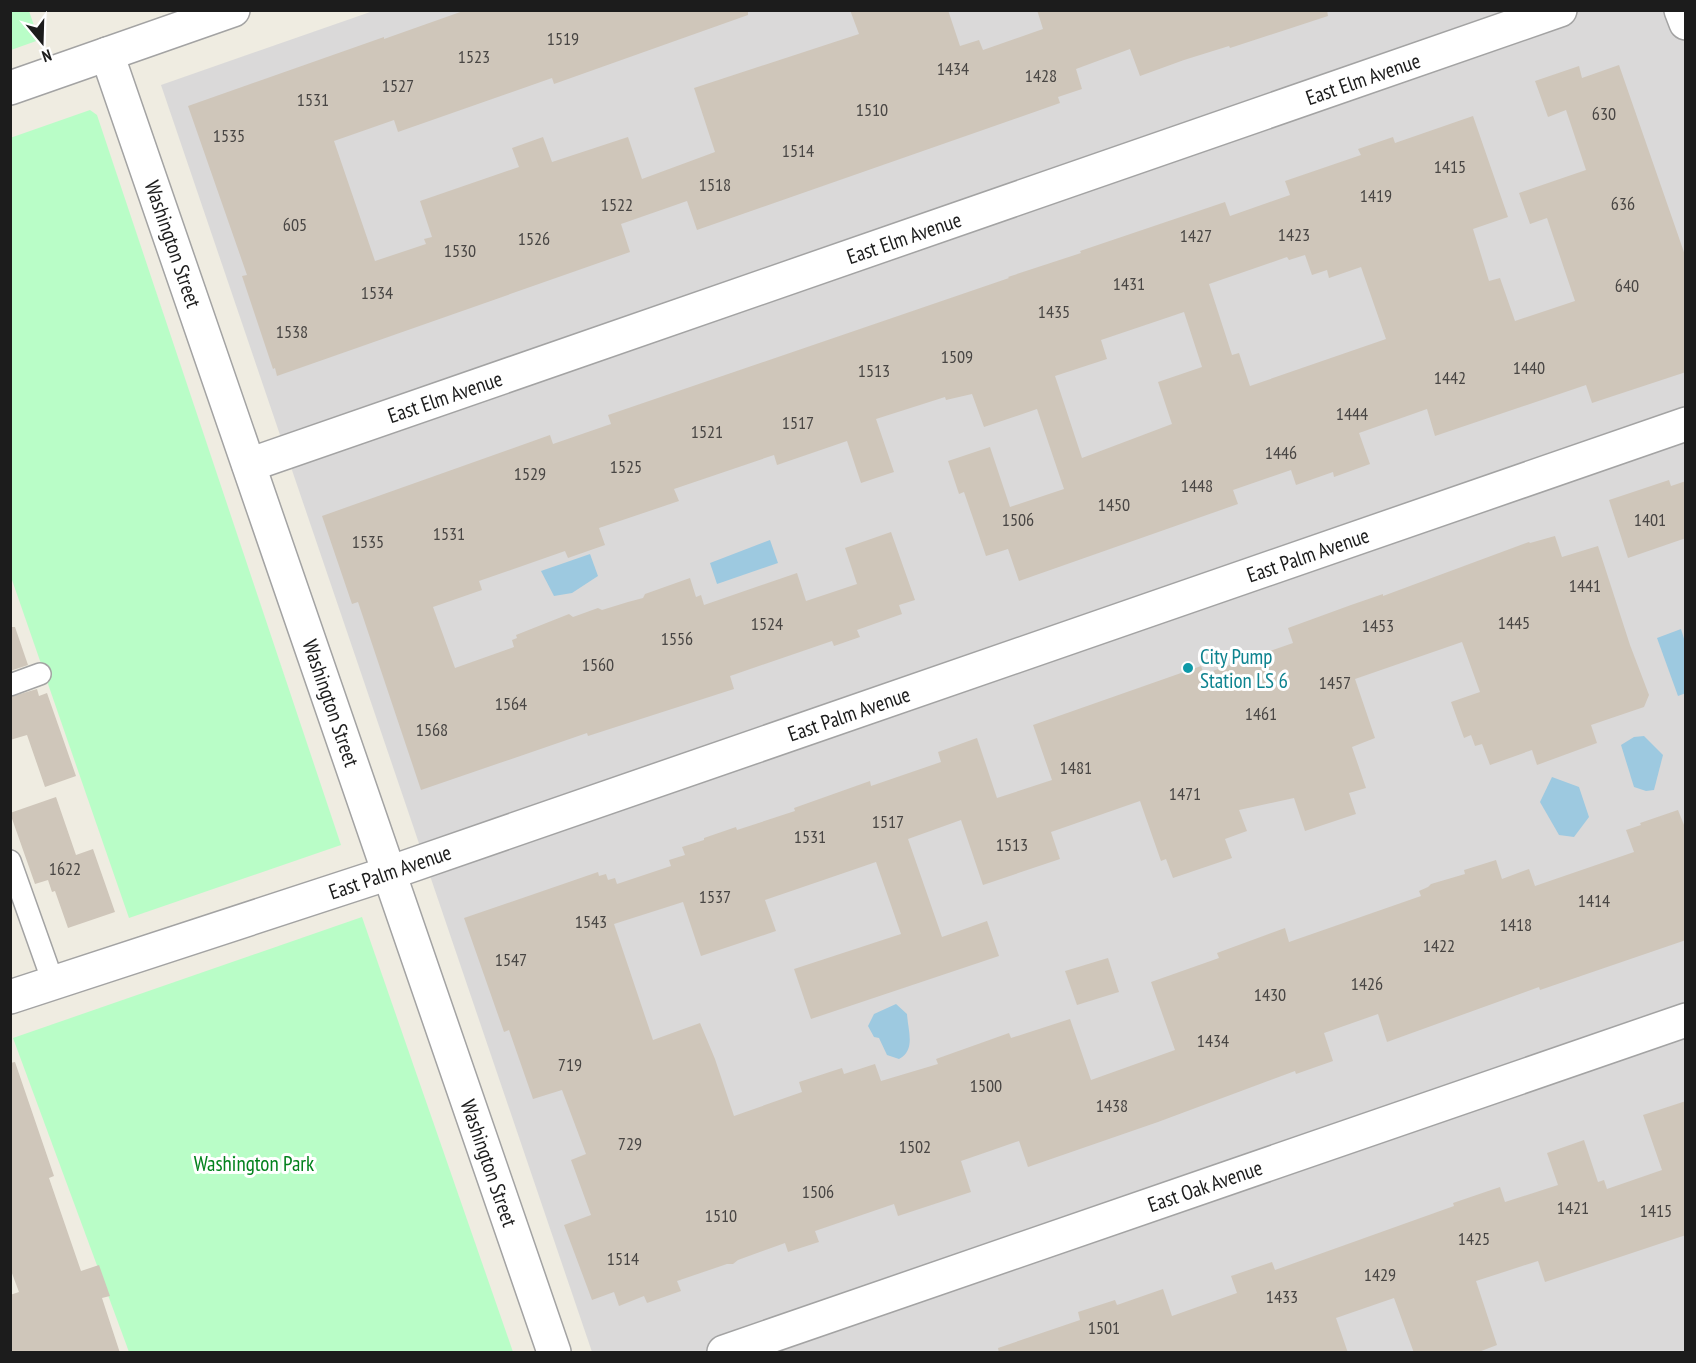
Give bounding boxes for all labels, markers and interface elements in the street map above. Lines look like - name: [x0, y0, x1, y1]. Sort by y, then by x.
- north arrow: [12, 12, 72, 72]
- house number: 1519: [547, 27, 579, 50]
- text: N: [40, 45, 54, 67]
- house number: 1523: [458, 45, 490, 68]
- street label: East Elm Avenue: [1302, 47, 1424, 111]
- house number: 1434: [937, 57, 969, 80]
- house number: 1428: [1025, 64, 1057, 87]
- house number: 1527: [382, 74, 414, 97]
- house number: 1531: [297, 88, 329, 111]
- house number: 1510: [856, 98, 888, 121]
- house number: 630: [1592, 102, 1616, 125]
- house number: 1535: [213, 124, 245, 147]
- house number: 1514: [782, 139, 814, 162]
- house number: 1415: [1434, 155, 1466, 178]
- house number: 1518: [699, 173, 731, 196]
- street label: Washington Street: [139, 177, 207, 311]
- house number: 1419: [1360, 184, 1392, 207]
- house number: 636: [1611, 192, 1635, 215]
- house number: 1522: [601, 193, 633, 216]
- street label: East Elm Avenue: [843, 206, 965, 270]
- house number: 605: [283, 213, 307, 236]
- house number: 1423: [1278, 223, 1310, 246]
- house number: 1427: [1180, 224, 1212, 247]
- house number: 1526: [518, 227, 550, 250]
- house number: 1530: [444, 239, 476, 262]
- house number: 1431: [1113, 272, 1145, 295]
- house number: 640: [1615, 274, 1639, 297]
- house number: 1534: [361, 281, 393, 304]
- house number: 1435: [1038, 300, 1070, 323]
- house number: 1538: [276, 320, 308, 343]
- house number: 1509: [941, 345, 973, 368]
- house number: 1440: [1513, 356, 1545, 379]
- house number: 1513: [858, 359, 890, 382]
- street label: East Elm Avenue: [384, 365, 506, 429]
- house number: 1442: [1434, 366, 1466, 389]
- house number: 1444: [1336, 402, 1368, 425]
- house number: 1517: [782, 411, 814, 434]
- house number: 1521: [691, 420, 723, 443]
- house number: 1446: [1265, 441, 1297, 464]
- house number: 1525: [610, 455, 642, 478]
- house number: 1529: [514, 462, 546, 485]
- house number: 1448: [1181, 474, 1213, 497]
- house number: 1450: [1098, 493, 1130, 516]
- house number: 1506: [1002, 508, 1034, 531]
- house number: 1401: [1634, 508, 1666, 531]
- street label: East Palm Avenue: [1243, 521, 1373, 589]
- house number: 1531: [433, 522, 465, 545]
- house number: 1535: [352, 530, 384, 553]
- house number: 1441: [1569, 574, 1601, 597]
- house number: 1445: [1498, 611, 1530, 634]
- house number: 1524: [751, 612, 783, 635]
- house number: 1453: [1362, 614, 1394, 637]
- house number: 1556: [661, 627, 693, 650]
- street label: Washington Street: [297, 636, 365, 770]
- place label: City Pump Station LS 6: [1200, 643, 1288, 694]
- house number: 1560: [582, 653, 614, 676]
- marker: City Pump Station LS 6: [1181, 661, 1195, 675]
- house number: 1457: [1319, 671, 1351, 694]
- street label: East Palm Avenue: [784, 680, 914, 748]
- house number: 1564: [495, 692, 527, 715]
- house number: 1461: [1245, 702, 1277, 725]
- house number: 1568: [416, 718, 448, 741]
- house number: 1481: [1060, 756, 1092, 779]
- house number: 1471: [1169, 782, 1201, 805]
- house number: 1517: [872, 810, 904, 833]
- house number: 1531: [794, 825, 826, 848]
- house number: 1513: [996, 833, 1028, 856]
- street label: East Palm Avenue: [325, 838, 455, 906]
- house number: 1622: [49, 857, 81, 880]
- house number: 1537: [699, 885, 731, 908]
- house number: 1414: [1578, 889, 1610, 912]
- house number: 1543: [575, 910, 607, 933]
- house number: 1418: [1500, 913, 1532, 936]
- house number: 1422: [1423, 934, 1455, 957]
- house number: 1547: [495, 948, 527, 971]
- house number: 1426: [1351, 972, 1383, 995]
- house number: 1430: [1254, 983, 1286, 1006]
- house number: 1434: [1197, 1029, 1229, 1052]
- house number: 719: [558, 1053, 582, 1076]
- house number: 1500: [970, 1074, 1002, 1097]
- house number: 1438: [1096, 1094, 1128, 1117]
- street label: Washington Street: [455, 1096, 523, 1230]
- house number: 729: [618, 1132, 642, 1155]
- house number: 1502: [899, 1135, 931, 1158]
- park label: Washington Park: [194, 1150, 314, 1177]
- street label: East Oak Avenue: [1144, 1154, 1266, 1218]
- house number: 1506: [802, 1180, 834, 1203]
- house number: 1421: [1557, 1196, 1589, 1219]
- house number: 1415: [1640, 1199, 1672, 1222]
- house number: 1510: [705, 1204, 737, 1227]
- house number: 1425: [1458, 1227, 1490, 1250]
- house number: 1514: [607, 1247, 639, 1270]
- house number: 1429: [1364, 1263, 1396, 1286]
- house number: 1433: [1266, 1285, 1298, 1308]
- house number: 1501: [1088, 1316, 1120, 1339]

